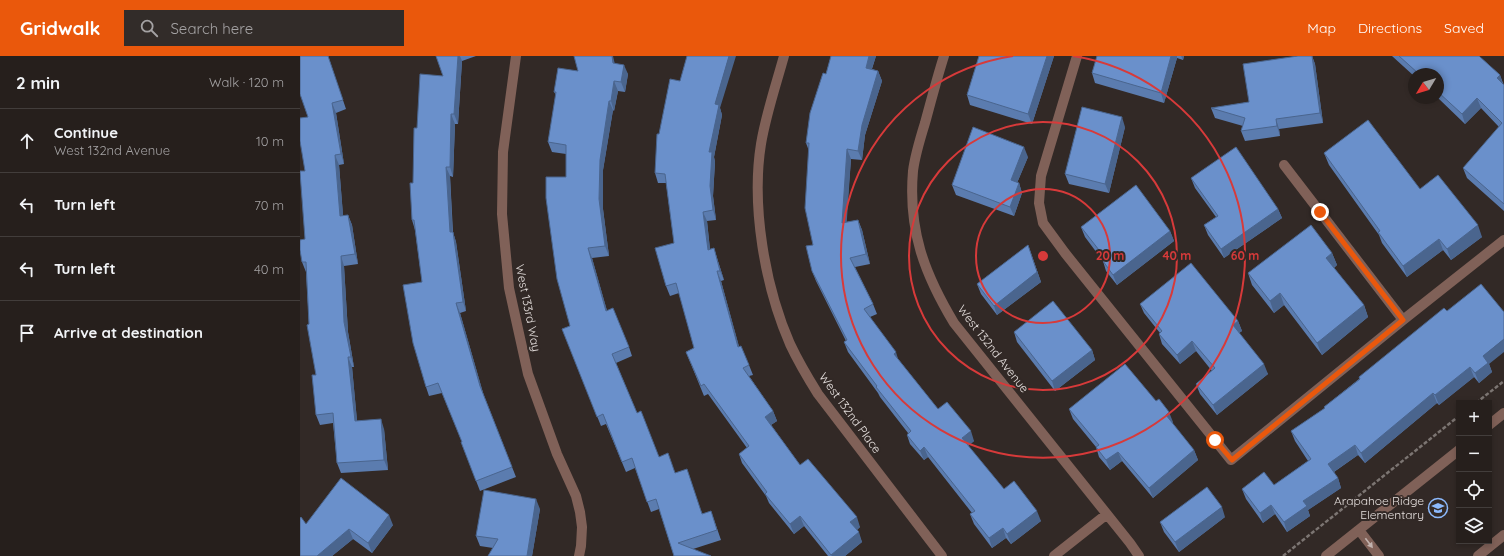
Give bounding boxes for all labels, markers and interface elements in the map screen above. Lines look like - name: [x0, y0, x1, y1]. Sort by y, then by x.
- search box: [124, 10, 404, 46]
- text: Gridwalk: [20, 16, 100, 40]
- icon: search: [138, 17, 160, 39]
- text: Search here: [170, 19, 253, 38]
- text: Map: [1307, 19, 1336, 37]
- text: Directions: [1358, 19, 1422, 37]
- text: Saved: [1444, 19, 1484, 37]
- north arrow: [1408, 68, 1444, 104]
- text: 2 min: [16, 72, 60, 93]
- text: Walk · 120 m: [209, 74, 284, 90]
- text: Continue: [54, 123, 118, 142]
- icon: ahead: [16, 130, 38, 152]
- text: 10 m: [256, 133, 284, 149]
- text: West 132nd Avenue: [54, 142, 170, 158]
- icon: left: [16, 194, 38, 216]
- text: Turn left: [54, 195, 116, 214]
- text: 70 m: [254, 197, 284, 213]
- route end: [1311, 203, 1329, 221]
- text: 20 m: [1096, 248, 1124, 263]
- text: 40 m: [1163, 248, 1191, 263]
- text: 60 m: [1231, 248, 1259, 263]
- centre of rings: [1036, 249, 1050, 263]
- icon: left: [16, 258, 38, 280]
- text: Turn left: [54, 259, 116, 278]
- text: 40 m: [254, 261, 284, 277]
- street label: West 133rd Way: [513, 263, 544, 353]
- street label: West 132nd Avenue: [955, 302, 1032, 396]
- icon: arrive: [16, 322, 38, 344]
- text: Arrive at destination: [54, 323, 203, 342]
- street label: West 132nd Place: [816, 369, 885, 456]
- map controls: [1456, 400, 1492, 544]
- button: +: [1456, 400, 1492, 436]
- route start: [1206, 431, 1224, 449]
- button: −: [1456, 436, 1492, 472]
- button: locate: [1456, 472, 1492, 508]
- place label: Arapahoe Ridge Elementary: [1334, 493, 1424, 522]
- school or university icon: Arapahoe Ridge Elementary: [1427, 497, 1449, 519]
- button: layers: [1456, 508, 1492, 544]
- one-way arrow: [1365, 538, 1373, 548]

